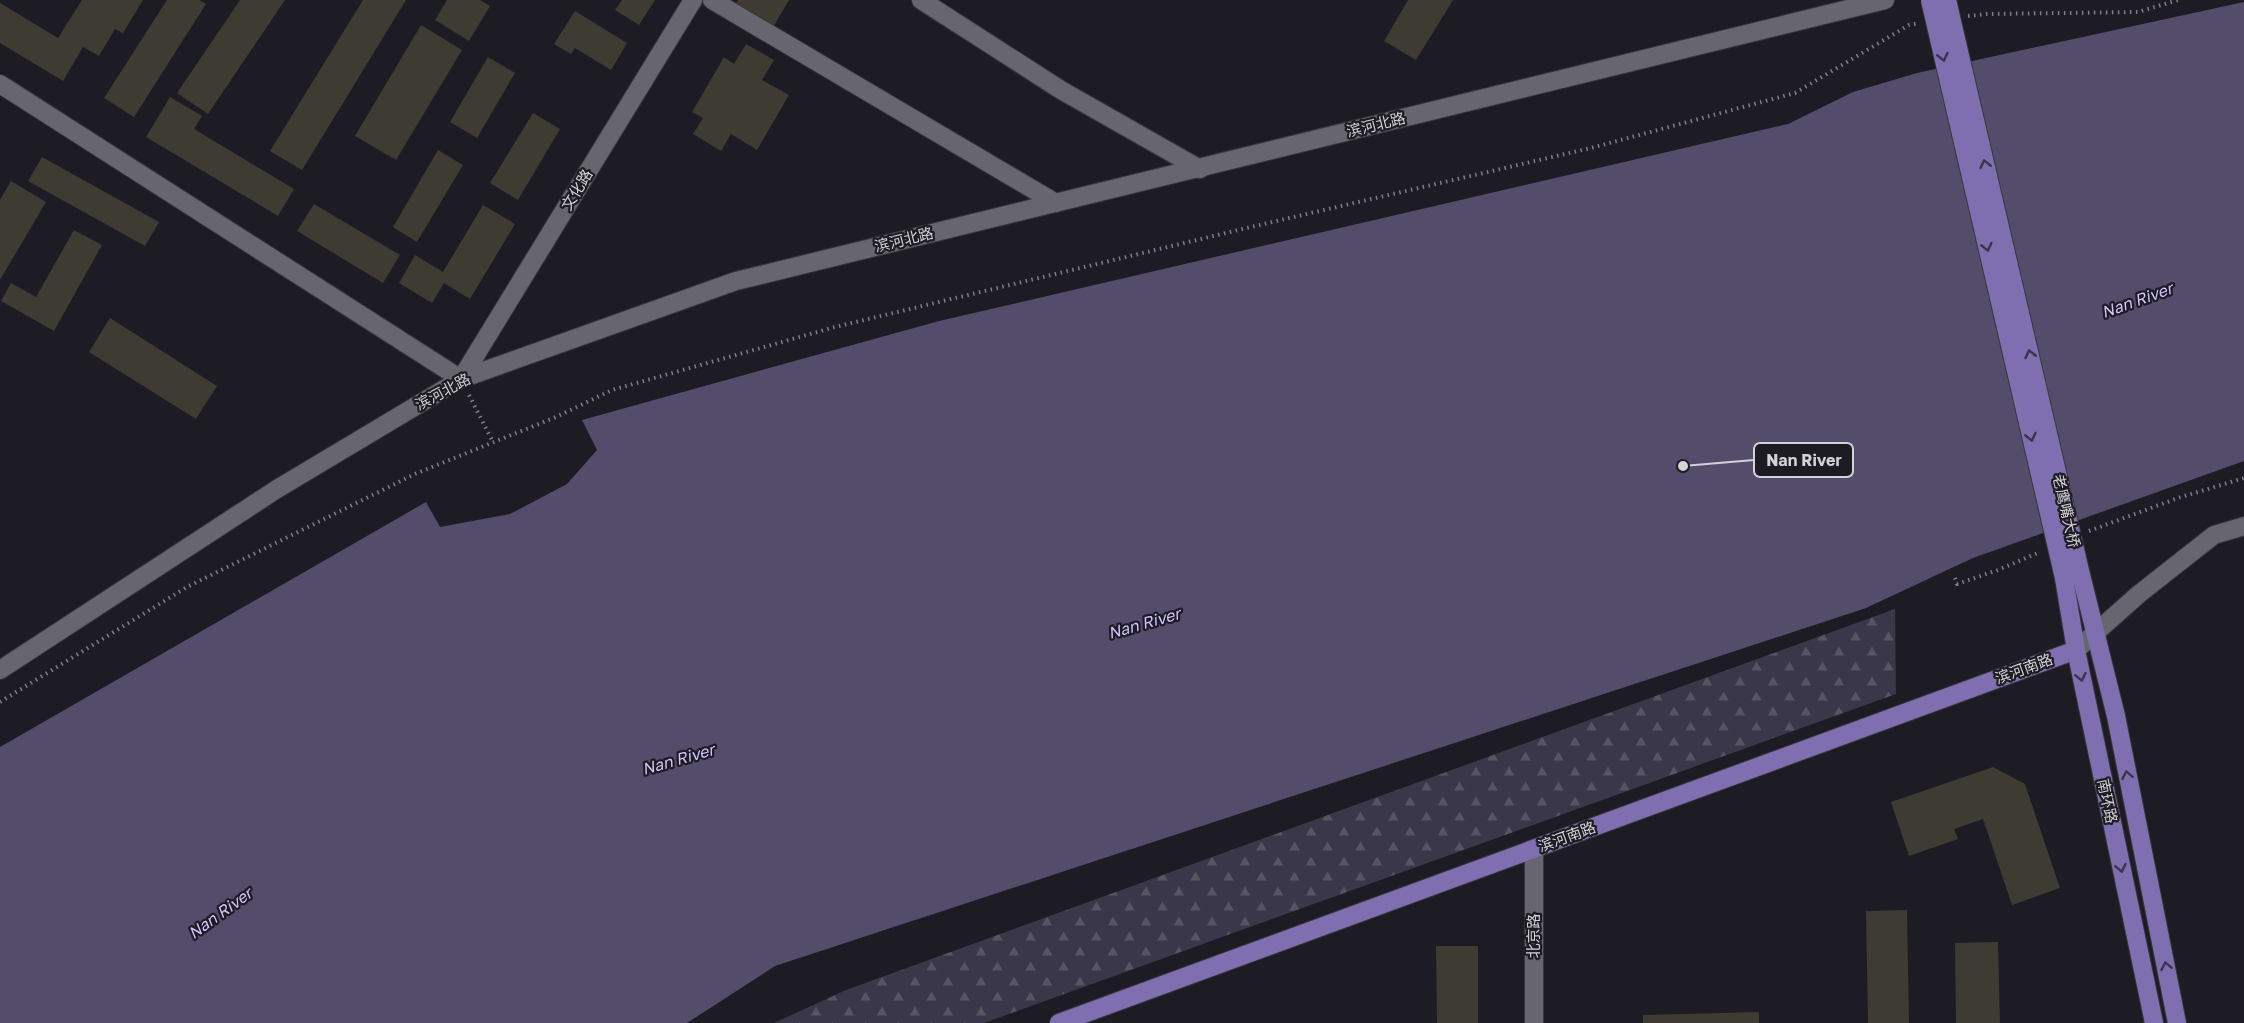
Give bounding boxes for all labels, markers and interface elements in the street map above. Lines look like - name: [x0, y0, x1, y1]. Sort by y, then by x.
- one-way arrow: [1936, 52, 1949, 62]
- street label: 滨河北路: [1344, 108, 1407, 140]
- one-way arrow: [1980, 159, 1993, 169]
- street label: 文化路: [557, 166, 595, 213]
- street label: 滨河北路: [872, 223, 935, 255]
- one-way arrow: [1980, 242, 1993, 252]
- water label: Nan River: [2099, 277, 2178, 322]
- one-way arrow: [2024, 349, 2037, 359]
- street label: 滨河北路: [412, 369, 473, 413]
- one-way arrow: [2024, 432, 2037, 442]
- callout: Nan River: [1754, 443, 1853, 477]
- text: Nan River: [1766, 450, 1842, 470]
- street label: 老鹰嘴大桥: [2050, 472, 2084, 549]
- water label: Nan River: [1105, 602, 1185, 643]
- street label: 滨河南路: [1992, 649, 2055, 687]
- one-way arrow: [2074, 672, 2087, 682]
- water label: Nan River: [639, 738, 719, 779]
- one-way arrow: [2121, 770, 2134, 780]
- street label: 南环路: [2094, 777, 2121, 825]
- street label: 滨河南路: [1535, 817, 1598, 855]
- one-way arrow: [2114, 863, 2127, 873]
- water label: Nan River: [184, 881, 258, 943]
- street label: 北京路: [1524, 913, 1542, 959]
- one-way arrow: [2160, 961, 2173, 971]

